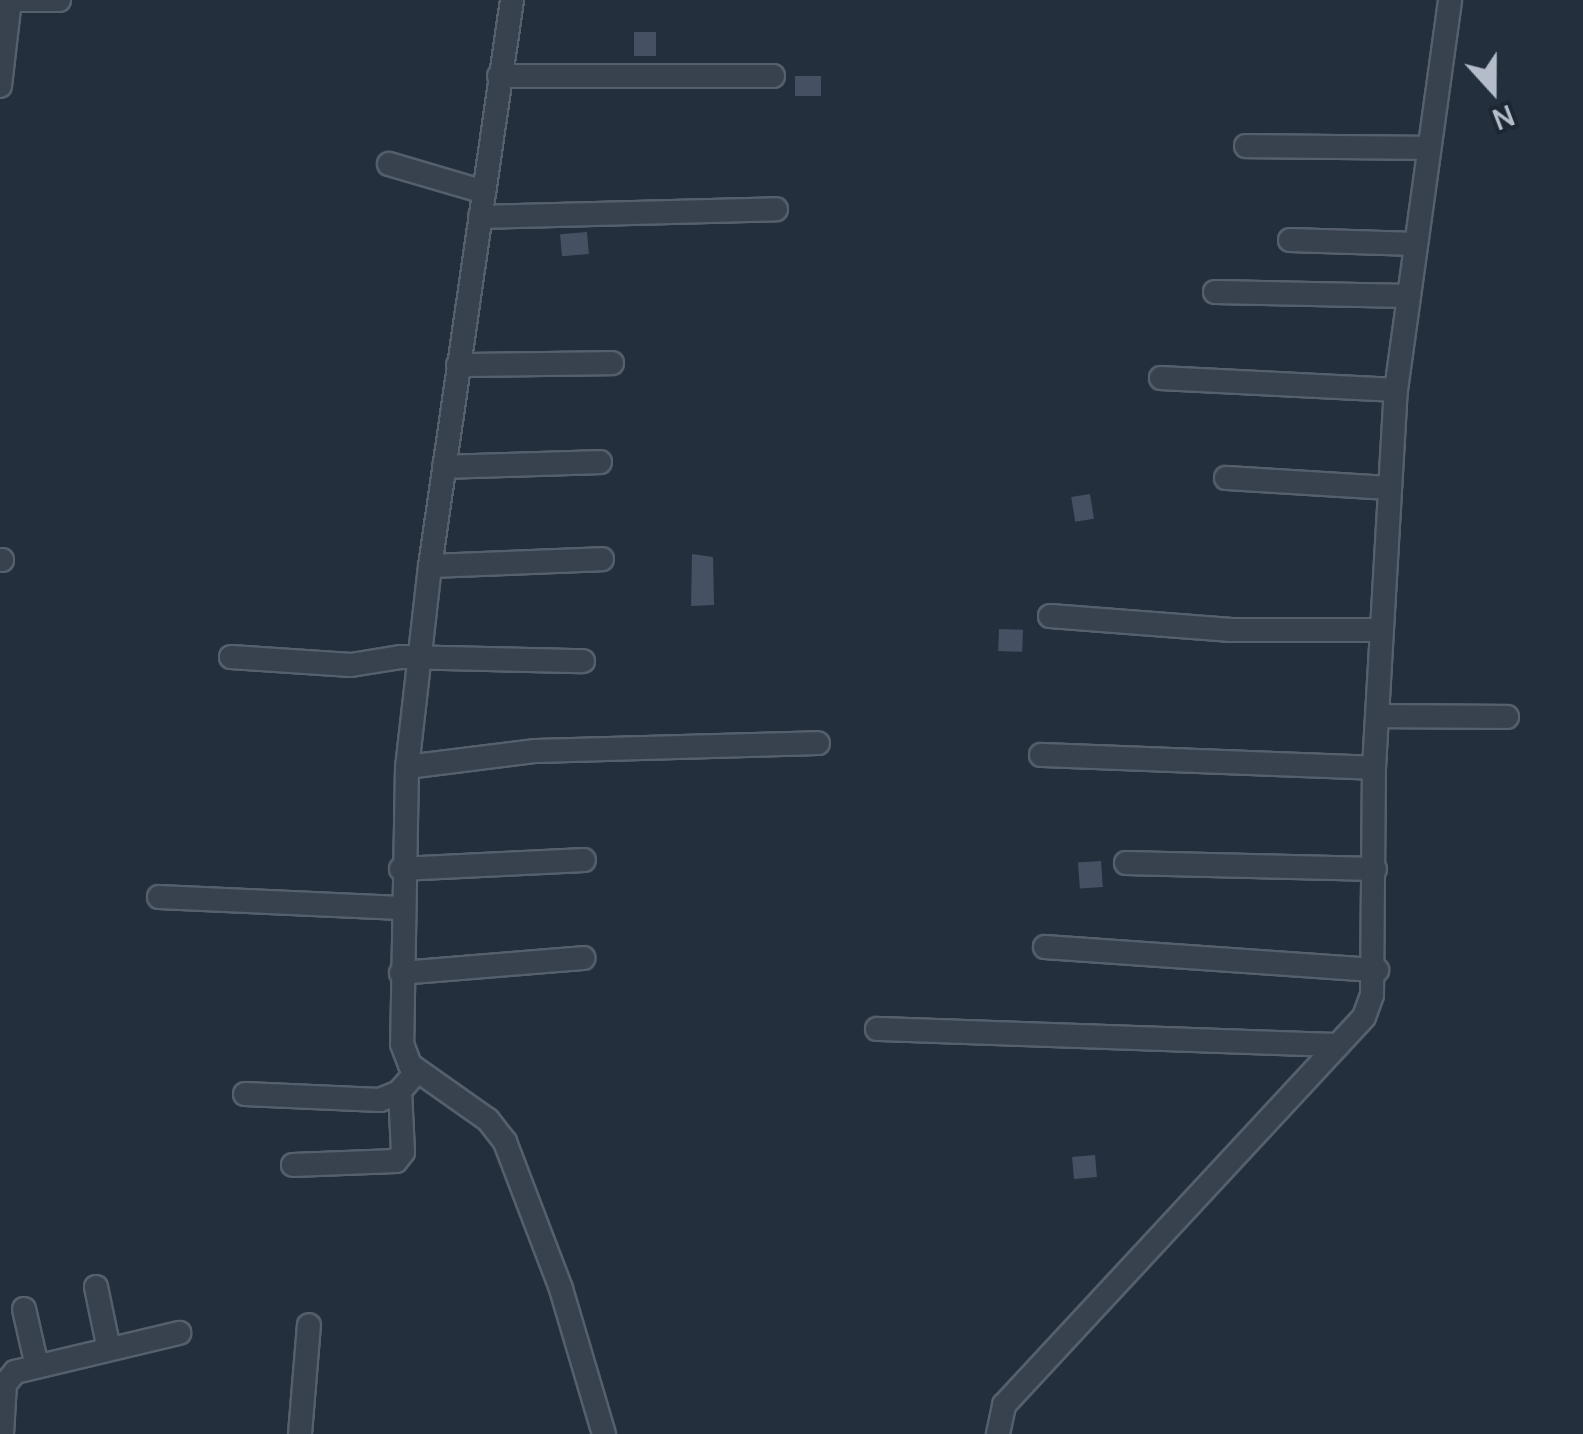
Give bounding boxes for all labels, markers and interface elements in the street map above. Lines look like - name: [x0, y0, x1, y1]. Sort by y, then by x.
- north arrow: [1443, 40, 1543, 140]
- text: N: [1488, 97, 1520, 139]

